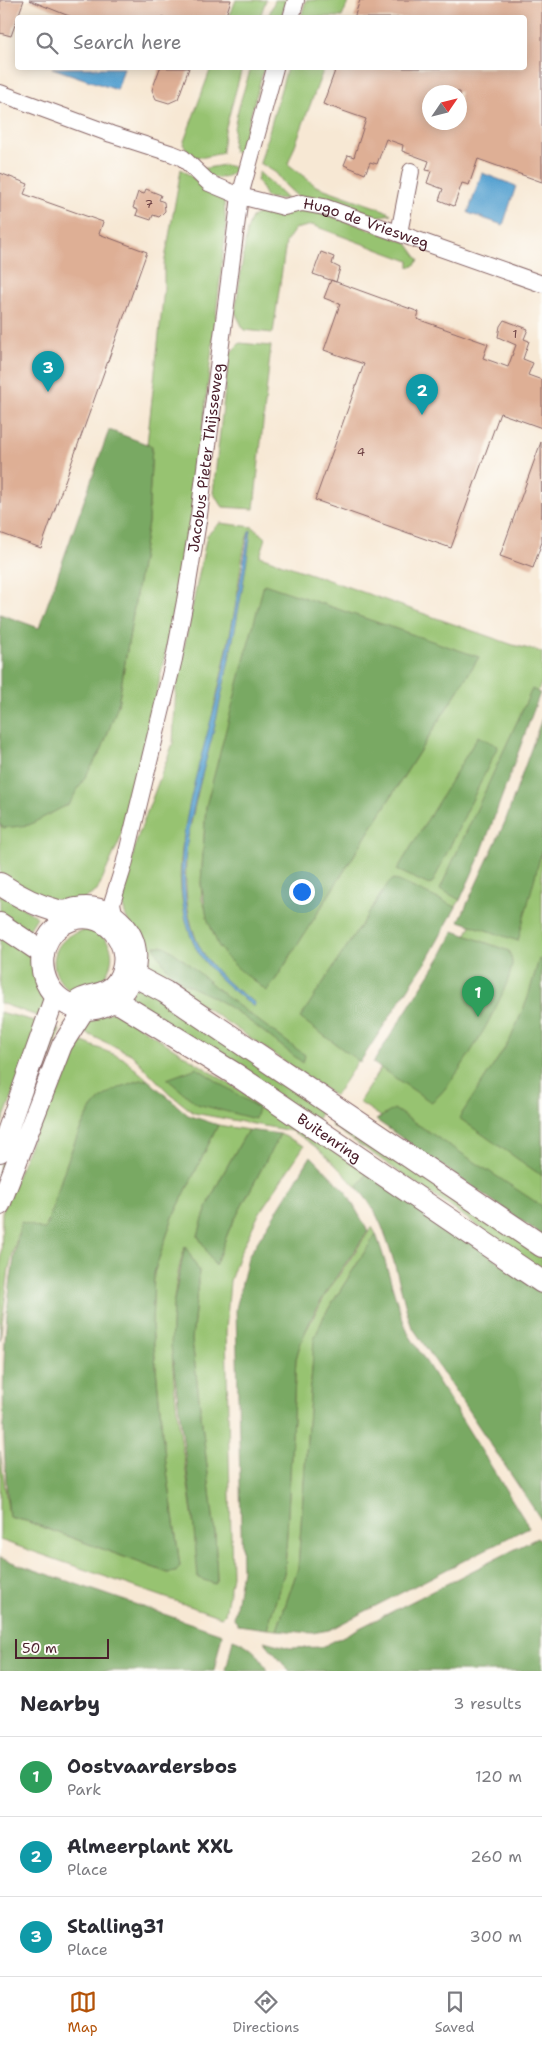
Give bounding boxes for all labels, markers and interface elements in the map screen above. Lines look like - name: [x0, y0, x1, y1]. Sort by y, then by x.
- search box: [15, 15, 527, 70]
- icon: search: [33, 29, 61, 57]
- text: Search here: [73, 30, 182, 55]
- north arrow: [422, 85, 467, 130]
- street label: Hugo de Vriesweg: [302, 193, 432, 253]
- house number: 7: [145, 196, 153, 212]
- house number: 1: [512, 326, 518, 342]
- pin: 3: [32, 351, 64, 392]
- street label: Jacobus Pieter Thijsseweg: [183, 362, 228, 554]
- pin: 2: [406, 374, 438, 415]
- house number: 4: [357, 444, 365, 460]
- your location: [289, 879, 315, 905]
- pin: 1: [462, 976, 494, 1017]
- street label: Buitenring: [293, 1109, 365, 1167]
- scale bar: [15, 1636, 109, 1659]
- text: 50 m: [22, 1639, 57, 1657]
- text: Nearby: [20, 1690, 100, 1718]
- text: 3 results: [453, 1693, 522, 1714]
- text: Oostvaardersbos: [67, 1754, 237, 1779]
- text: 1: [32, 1766, 40, 1787]
- text: 120 m: [475, 1766, 522, 1787]
- text: Park: [67, 1779, 101, 1800]
- text: Almeerplant XXL: [67, 1834, 233, 1859]
- text: 2: [30, 1846, 42, 1867]
- text: 260 m: [470, 1846, 522, 1867]
- text: Place: [67, 1859, 108, 1880]
- text: Stalling31: [67, 1914, 164, 1939]
- text: 3: [30, 1926, 42, 1947]
- text: 300 m: [470, 1926, 522, 1947]
- text: Place: [67, 1939, 108, 1960]
- tab: Map: [68, 1988, 98, 2036]
- tab: Directions: [233, 1988, 299, 2036]
- tab: Saved: [435, 1988, 474, 2036]

